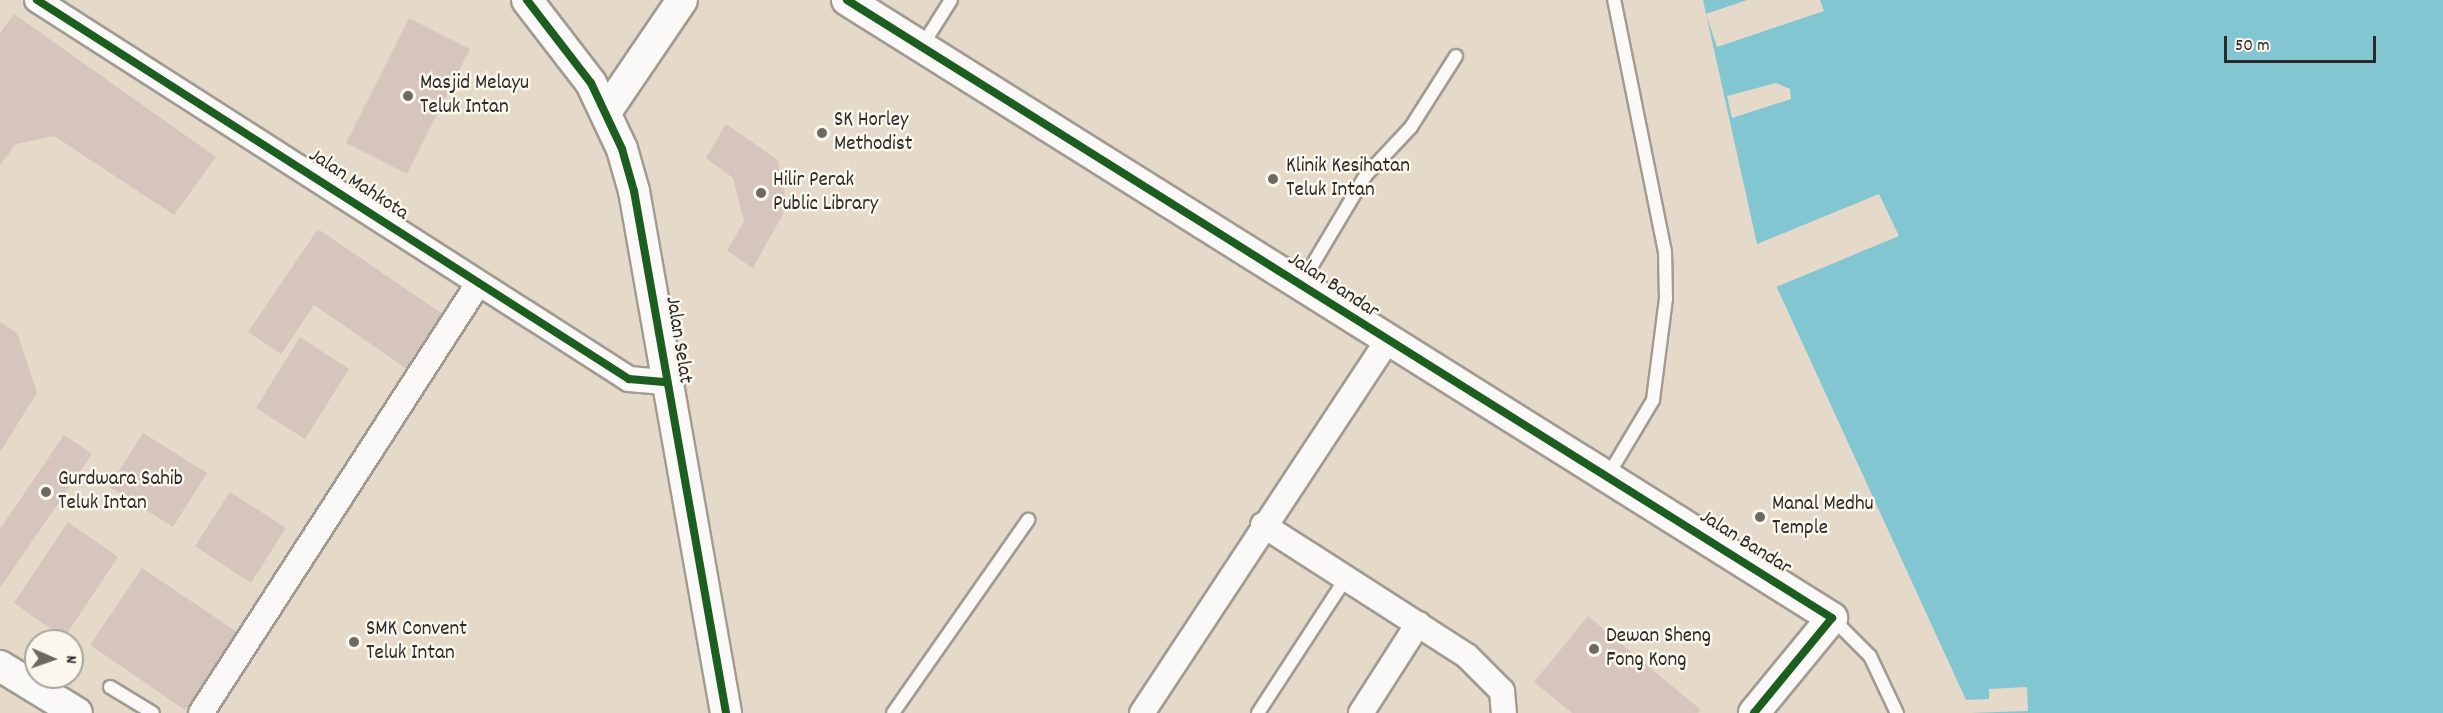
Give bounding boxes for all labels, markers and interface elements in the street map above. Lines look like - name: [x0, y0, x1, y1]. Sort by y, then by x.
- scale bar: [2227, 24, 2378, 62]
- text: 50 m: [2235, 34, 2270, 59]
- place label: Masjid Melayu Teluk Intan: [420, 71, 529, 121]
- marker: Masjid Melayu Teluk Intan: [401, 89, 415, 103]
- place label: SK Horley Methodist: [834, 108, 913, 158]
- marker: SK Horley Methodist: [815, 126, 829, 140]
- street label: Jalan Mahkota: [303, 143, 413, 227]
- place label: Klinik Kesihatan Teluk Intan: [1286, 154, 1410, 204]
- place label: Hilir Perak Public Library: [773, 168, 878, 218]
- marker: Klinik Kesihatan Teluk Intan: [1264, 170, 1282, 188]
- marker: Hilir Perak Public Library: [754, 186, 768, 200]
- street label: Jalan Bandar: [1283, 247, 1383, 325]
- street label: Jalan Selat: [659, 295, 697, 385]
- place label: Gurdwara Sahib Teluk Intan: [58, 467, 183, 517]
- marker: Gurdwara Sahib Teluk Intan: [39, 485, 53, 499]
- place label: Manal Medhu Temple: [1772, 492, 1874, 542]
- street label: Jalan Bandar: [1694, 505, 1796, 581]
- marker: Manal Medhu Temple: [1753, 510, 1767, 524]
- place label: SMK Convent Teluk Intan: [366, 617, 467, 667]
- place label: Dewan Sheng Fong Kong: [1606, 624, 1711, 674]
- north arrow: [24, 629, 84, 689]
- marker: SMK Convent Teluk Intan: [347, 635, 361, 649]
- marker: Dewan Sheng Fong Kong: [1587, 642, 1601, 656]
- text: N: [59, 655, 82, 664]

